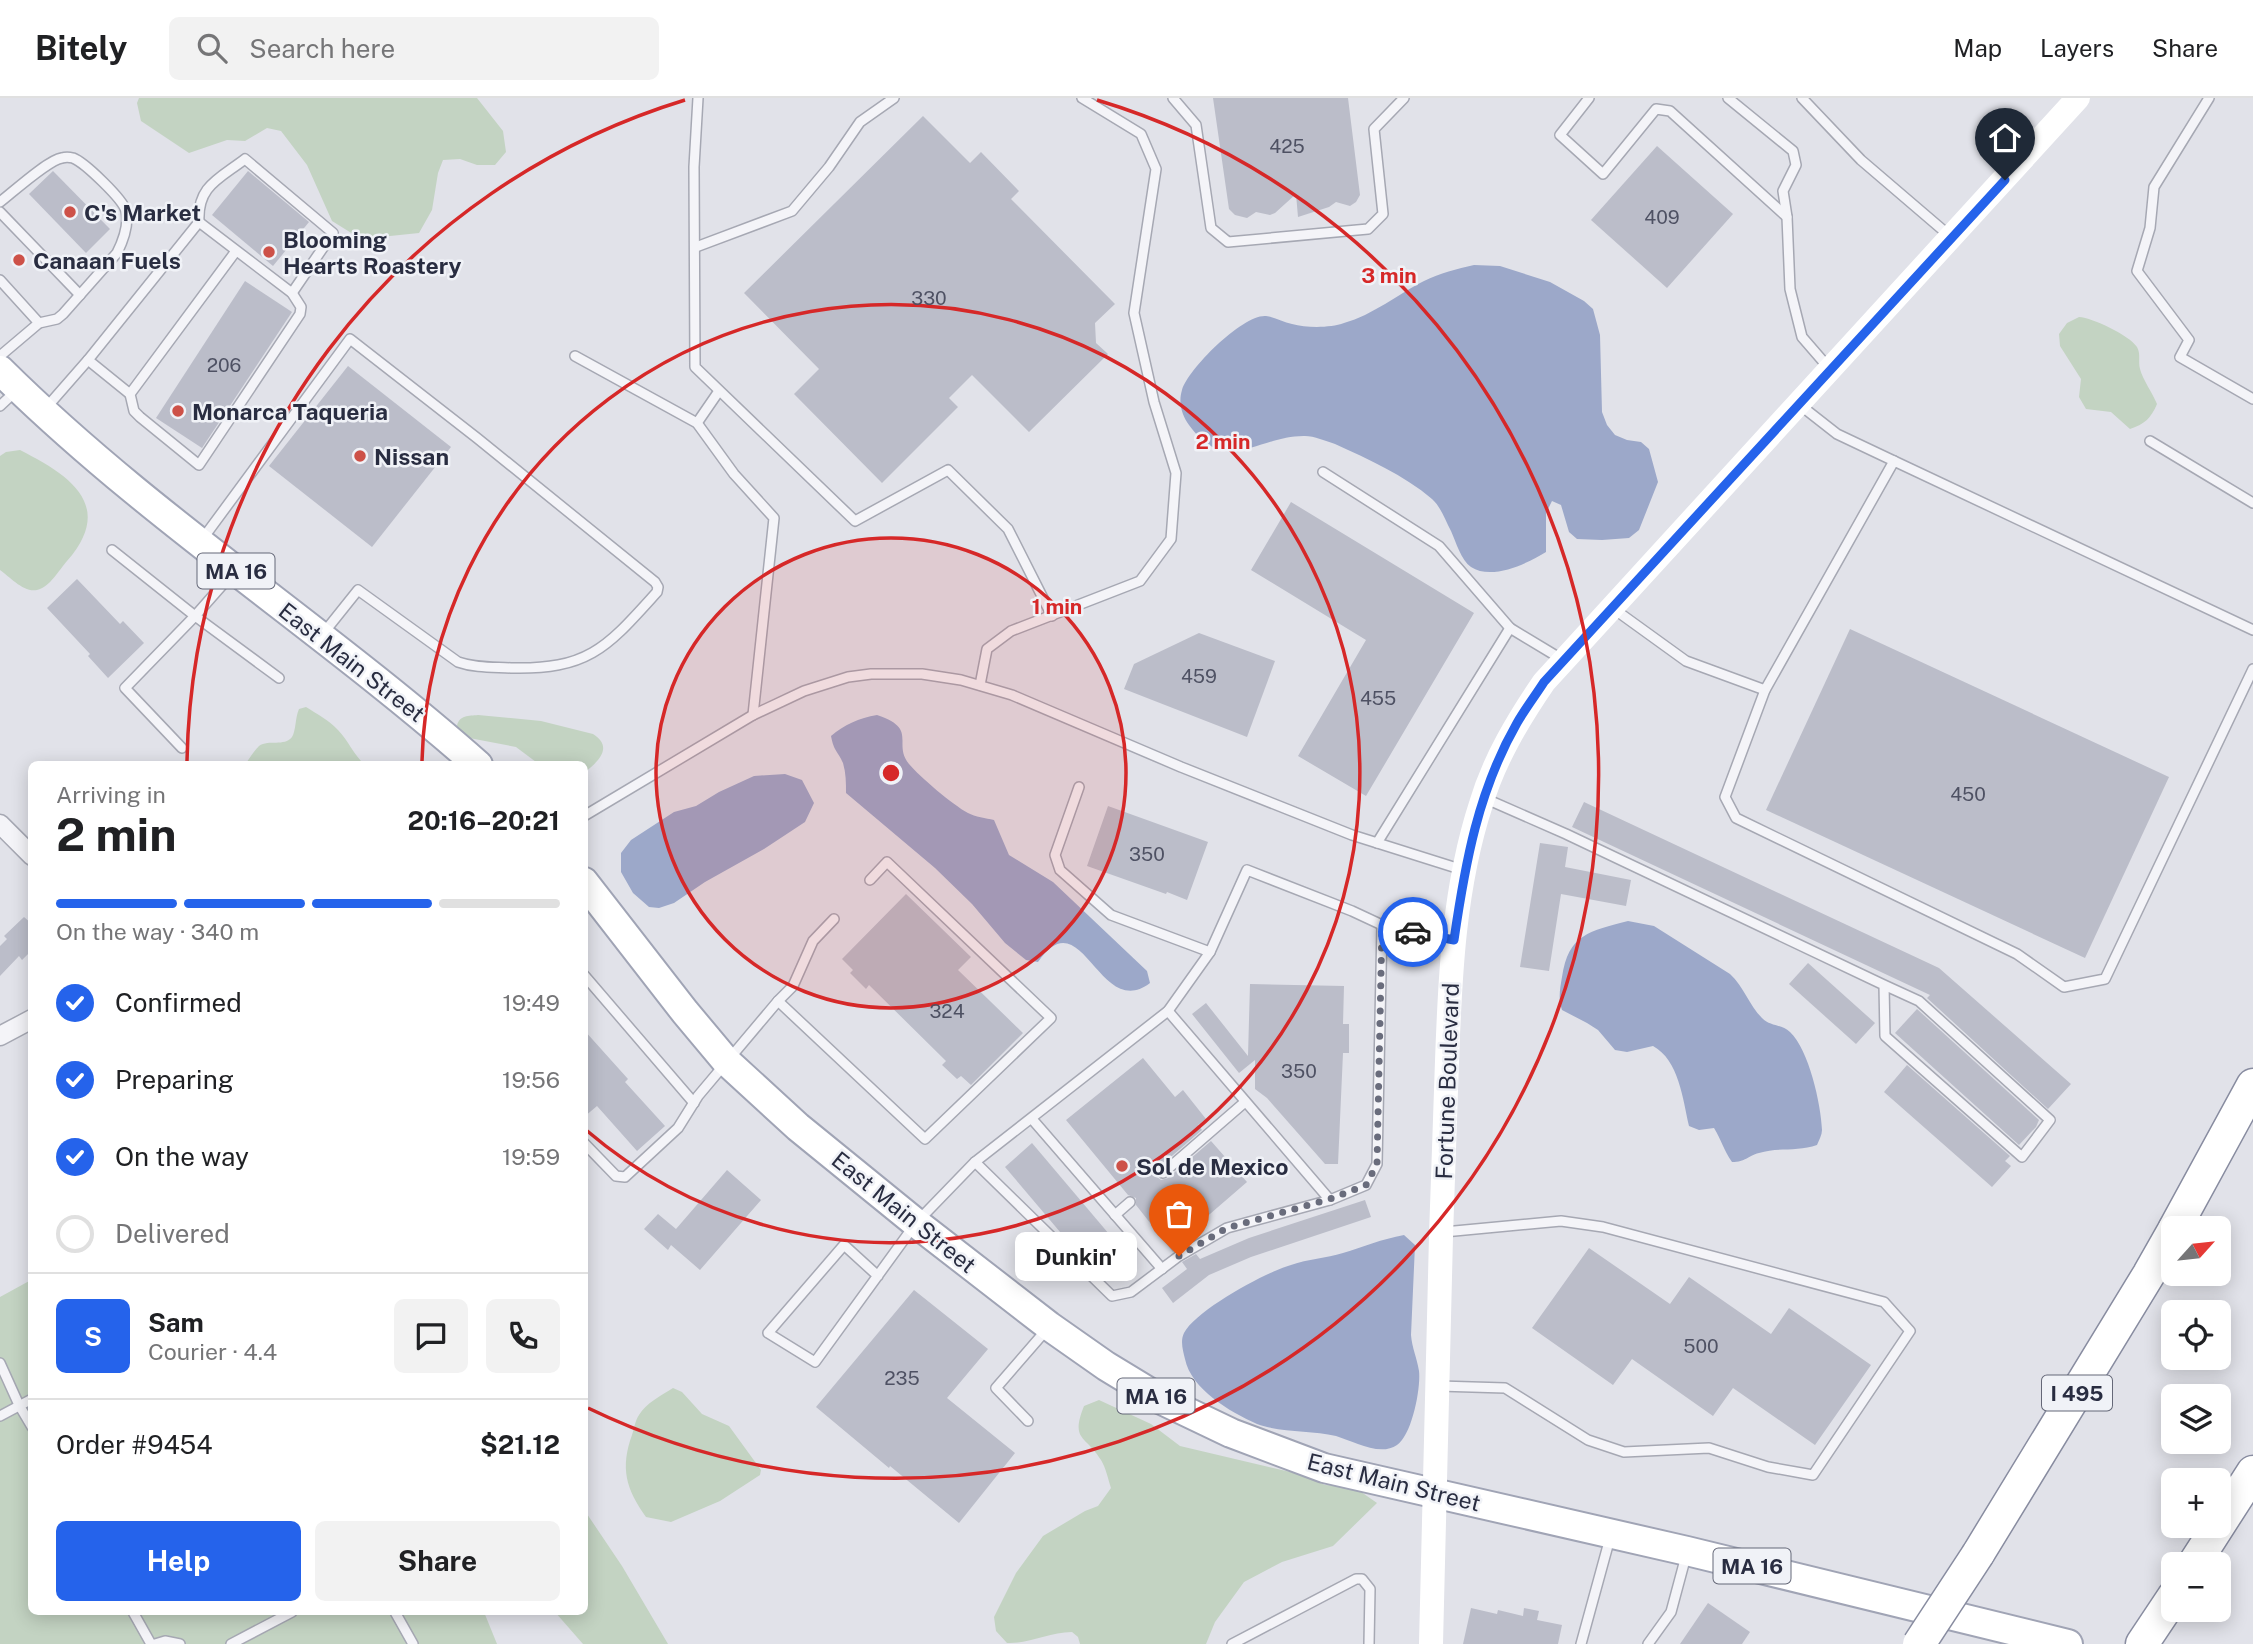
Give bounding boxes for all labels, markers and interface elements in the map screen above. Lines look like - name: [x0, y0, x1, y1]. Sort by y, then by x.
- search box: [169, 17, 659, 80]
- text: Bitely: [35, 29, 127, 67]
- icon: search: [193, 29, 231, 67]
- text: Search here: [249, 33, 395, 64]
- text: Map: [1953, 34, 2002, 62]
- text: Layers: [2040, 34, 2114, 62]
- text: Share: [2152, 34, 2218, 62]
- pin: [1975, 108, 2035, 180]
- icon: home: [1986, 119, 2024, 157]
- house number: 425: [1269, 135, 1305, 157]
- place label: C's Market: [84, 199, 201, 226]
- marker: C's Market: [62, 204, 78, 220]
- house number: 409: [1644, 206, 1680, 228]
- place label: Blooming Hearts Roastery: [283, 226, 462, 279]
- marker: Blooming Hearts Roastery: [261, 244, 277, 260]
- place label: Canaan Fuels: [33, 247, 181, 274]
- marker: Canaan Fuels: [11, 252, 27, 268]
- text: 3 min: [1361, 263, 1417, 288]
- house number: 330: [911, 287, 947, 309]
- house number: 206: [207, 354, 241, 376]
- place label: Monarca Taqueria: [192, 398, 388, 425]
- marker: Monarca Taqueria: [170, 403, 186, 419]
- text: 2 min: [1195, 429, 1251, 454]
- place label: Nissan: [374, 443, 449, 470]
- marker: Nissan: [352, 448, 368, 464]
- road number: MA 16: [198, 554, 274, 588]
- text: 1 min: [1032, 594, 1082, 619]
- street label: East Main Street: [274, 597, 430, 727]
- house number: 459: [1181, 665, 1217, 687]
- house number: 455: [1360, 687, 1396, 709]
- centre of rings: [879, 761, 903, 785]
- text: Arriving in: [56, 781, 166, 808]
- house number: 450: [1950, 783, 1986, 805]
- text: 20:16–20:21: [408, 805, 560, 836]
- text: 2 min: [56, 807, 176, 861]
- house number: 350: [1129, 843, 1165, 865]
- courier: [1378, 897, 1448, 967]
- icon: car: [1394, 913, 1432, 951]
- text: On the way · 340 m: [56, 918, 259, 945]
- street label: Fortune Boulevard: [1430, 982, 1464, 1180]
- icon: check: [56, 984, 94, 1022]
- text: Confirmed: [115, 987, 242, 1018]
- text: 19:49: [502, 989, 560, 1016]
- house number: 324: [929, 1000, 965, 1022]
- house number: 350: [1281, 1060, 1317, 1082]
- icon: check: [56, 1061, 94, 1099]
- text: Preparing: [115, 1064, 234, 1095]
- text: 19:56: [502, 1066, 560, 1093]
- icon: check: [56, 1138, 94, 1176]
- text: On the way: [115, 1141, 249, 1172]
- text: 19:59: [502, 1143, 560, 1170]
- street label: East Main Street: [827, 1146, 981, 1278]
- place label: Sol de Mexico: [1136, 1153, 1289, 1180]
- marker: Sol de Mexico: [1114, 1158, 1130, 1174]
- pin: [1149, 1184, 1209, 1256]
- icon: bag: [1160, 1195, 1198, 1233]
- north arrow: [2161, 1216, 2231, 1286]
- map controls: [2161, 1216, 2231, 1622]
- text: Delivered: [115, 1218, 230, 1249]
- callout: Dunkin': [1014, 1232, 1137, 1280]
- text: Dunkin': [1035, 1243, 1117, 1270]
- button: chat: [394, 1299, 468, 1373]
- button: phone: [486, 1299, 560, 1373]
- button: locate: [2161, 1300, 2231, 1370]
- text: Sam: [148, 1307, 204, 1338]
- text: S: [84, 1321, 102, 1352]
- house number: 500: [1683, 1335, 1719, 1357]
- text: Courier · 4.4: [148, 1338, 277, 1365]
- house number: 235: [884, 1367, 920, 1389]
- road number: I 495: [2042, 1376, 2112, 1410]
- road number: MA 16: [1118, 1378, 1194, 1414]
- button: layers: [2161, 1384, 2231, 1454]
- text: Order #9454: [56, 1429, 213, 1460]
- text: $21.12: [480, 1429, 560, 1460]
- street label: East Main Street: [1305, 1447, 1483, 1517]
- button: +: [2161, 1468, 2231, 1538]
- button: Help: [56, 1521, 301, 1601]
- button: Share: [315, 1521, 560, 1601]
- road number: MA 16: [1714, 1548, 1790, 1584]
- button: −: [2161, 1552, 2231, 1622]

